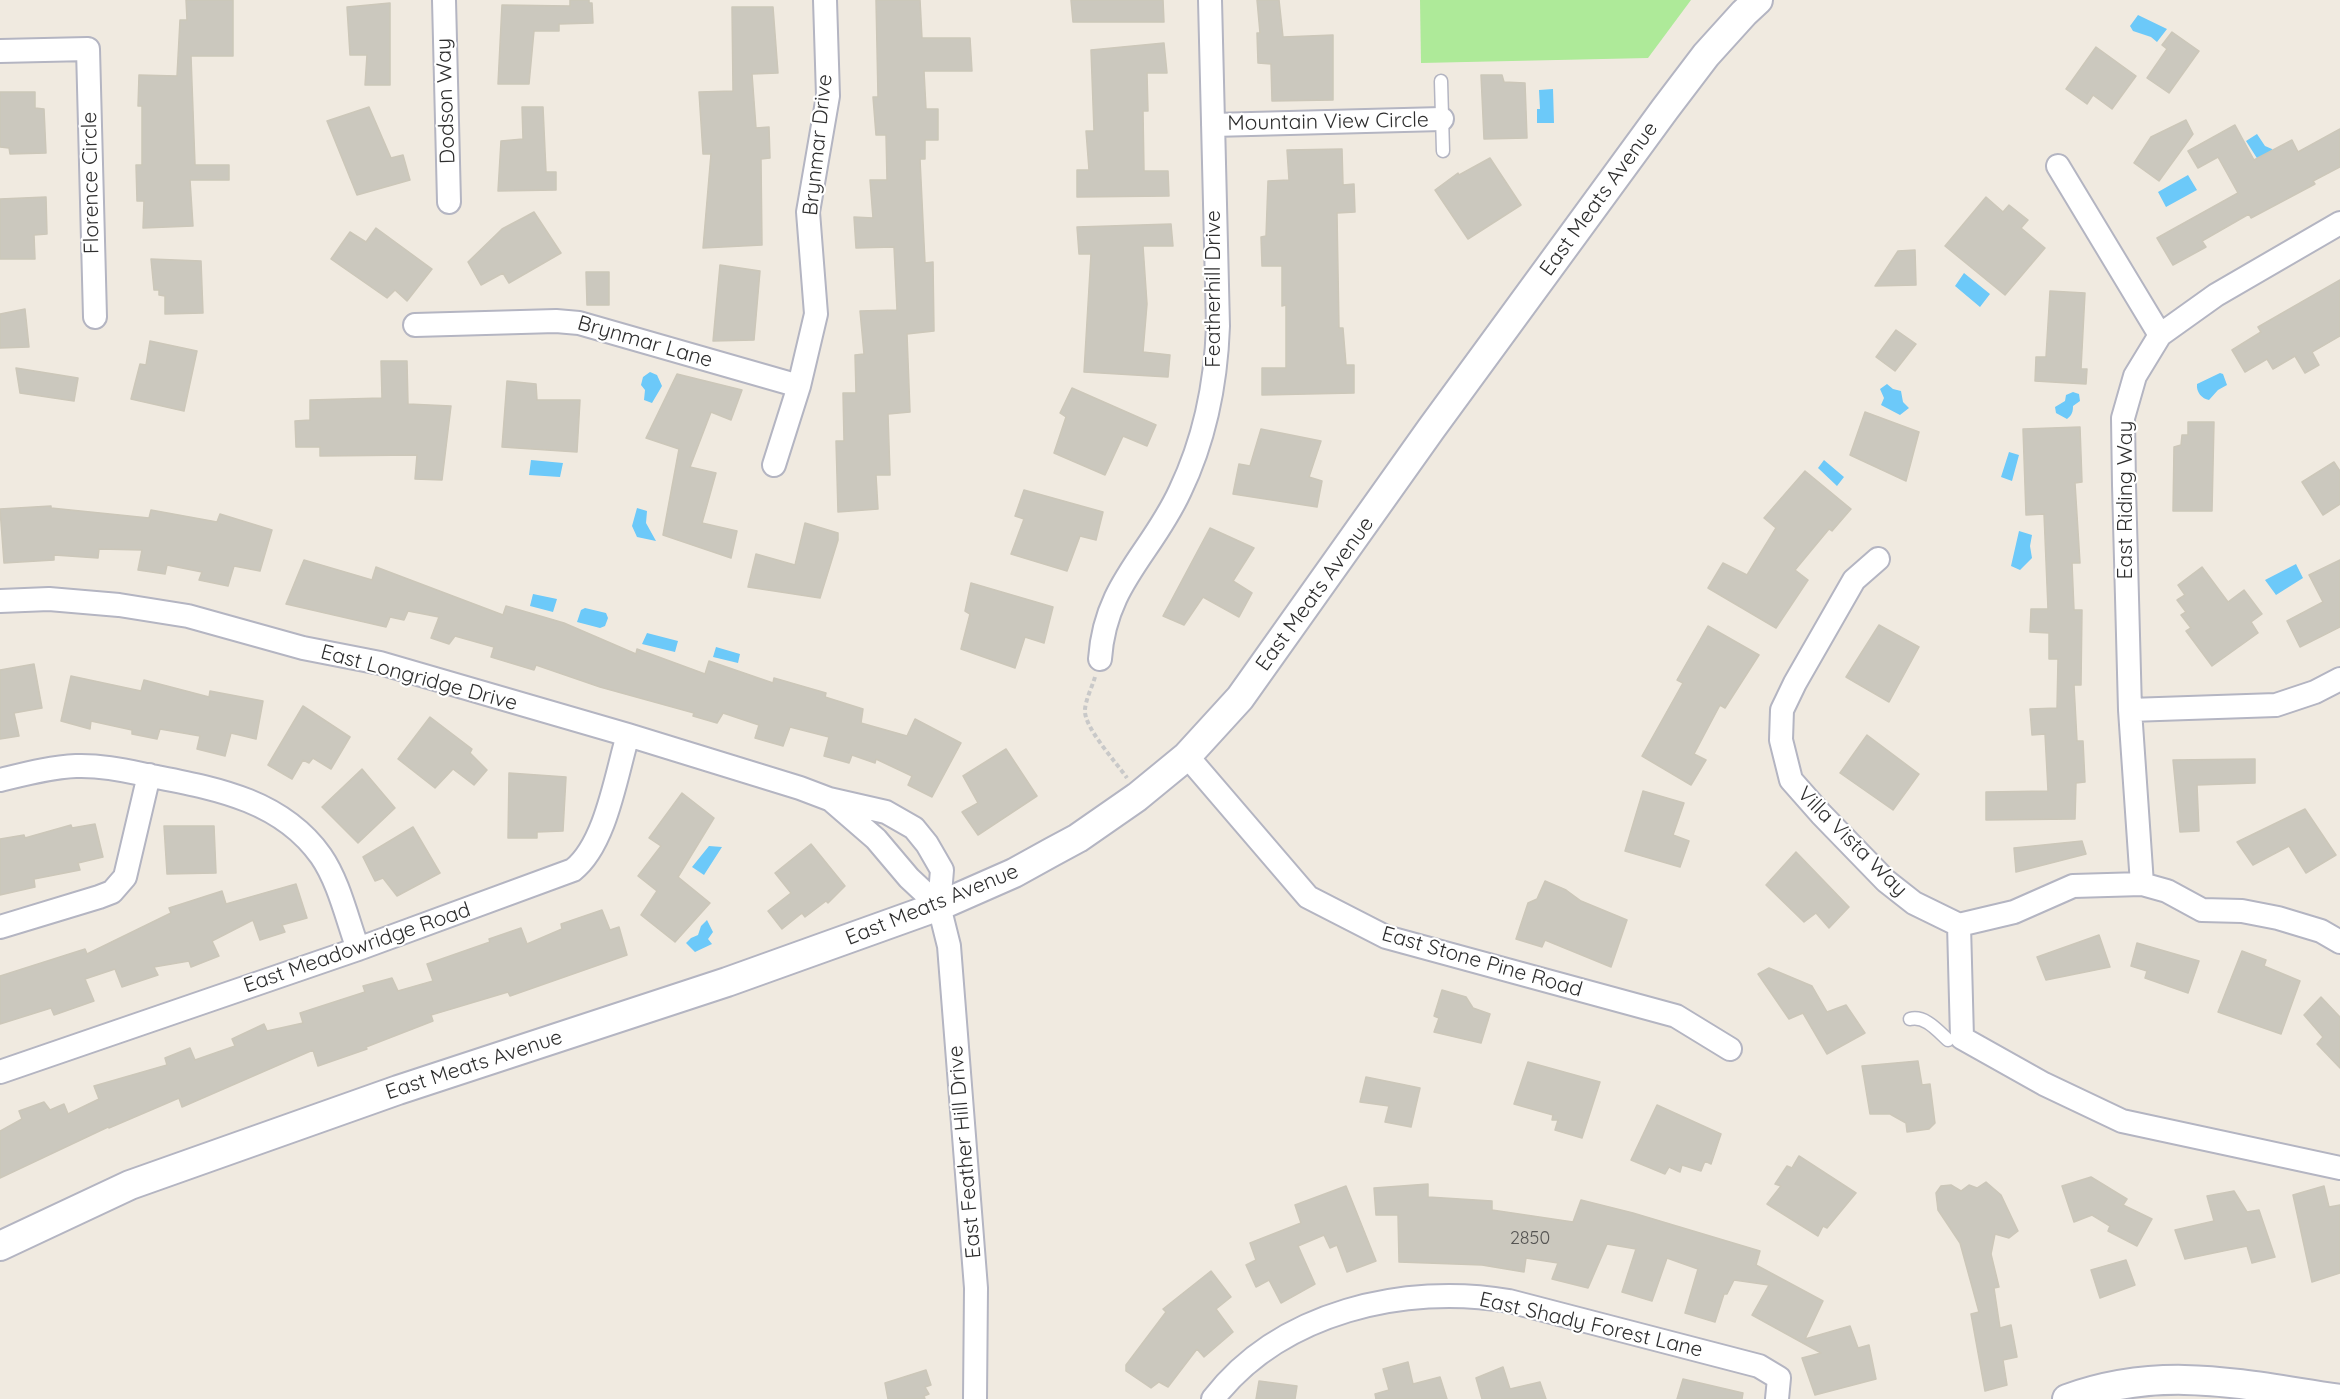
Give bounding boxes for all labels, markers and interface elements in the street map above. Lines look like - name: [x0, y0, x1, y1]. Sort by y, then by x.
- street label: Dodson Way: [431, 38, 461, 164]
- street label: Brynmar Drive: [798, 73, 838, 217]
- street label: Mountain View Circle: [1227, 108, 1429, 136]
- street label: Florence Circle: [77, 112, 105, 254]
- street label: East Meats Avenue: [1535, 117, 1663, 281]
- street label: Featherhill Drive: [1201, 210, 1227, 368]
- street label: Brynmar Lane: [575, 311, 715, 373]
- street label: East Riding Way: [2113, 421, 2139, 579]
- street label: East Meats Avenue: [1251, 512, 1379, 676]
- street label: East Longridge Drive: [318, 640, 520, 716]
- street label: Villa Vista Way: [1792, 782, 1912, 902]
- street label: East Meats Avenue: [842, 859, 1022, 951]
- street label: East Meadowridge Road: [240, 897, 474, 999]
- street label: East Stone Pine Road: [1379, 921, 1585, 1003]
- street label: East Meats Avenue: [382, 1025, 566, 1105]
- street label: East Feather Hill Drive: [943, 1044, 987, 1260]
- house number: 2850: [1510, 1228, 1550, 1250]
- street label: East Shady Forest Lane: [1477, 1287, 1705, 1363]

